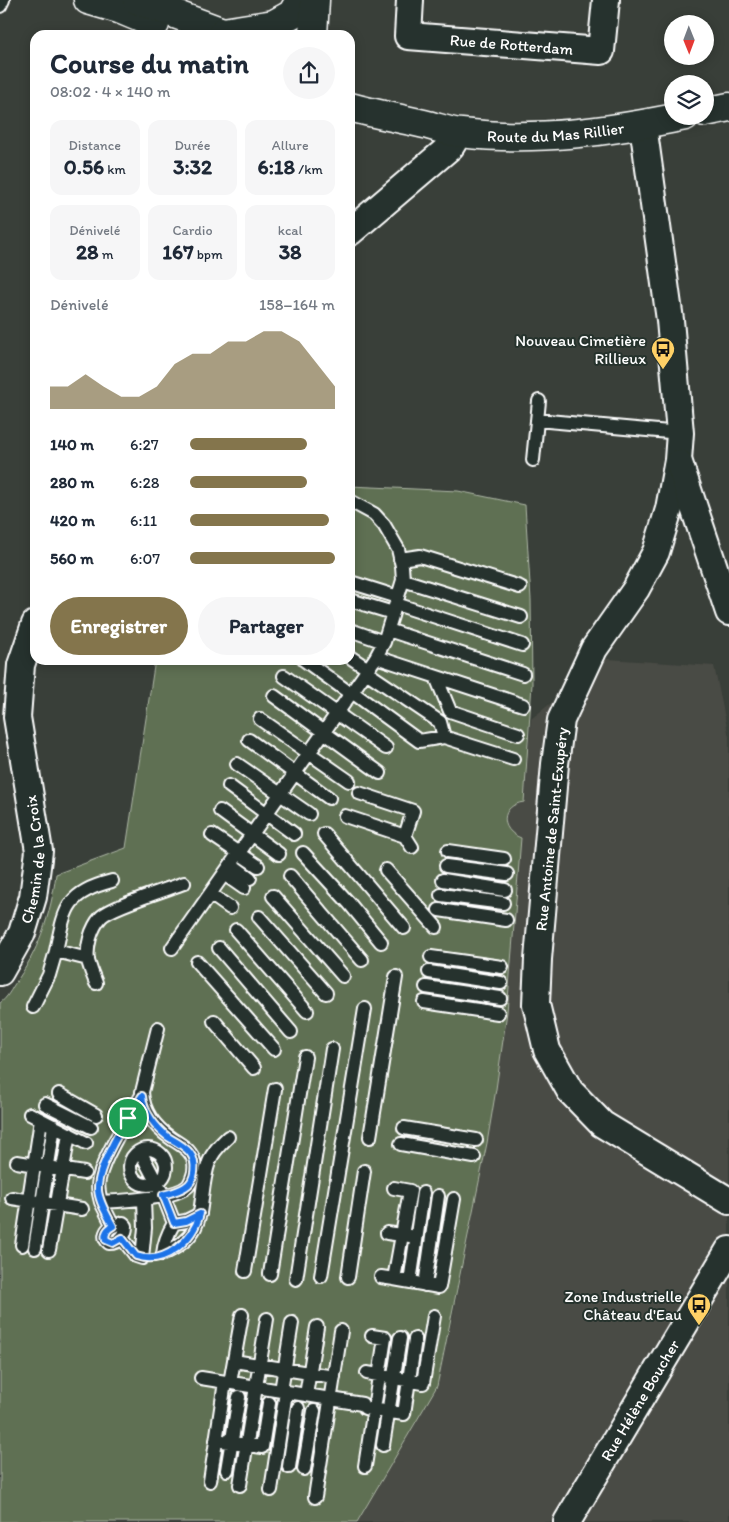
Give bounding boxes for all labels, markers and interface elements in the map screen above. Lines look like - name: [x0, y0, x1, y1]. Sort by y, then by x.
- north arrow: [664, 15, 714, 65]
- map controls: [664, 15, 714, 125]
- street label: Rue de Rotterdam: [449, 30, 574, 59]
- text: Course du matin: [50, 46, 249, 80]
- button: share: [283, 47, 335, 99]
- button: layers: [664, 75, 714, 125]
- text: 08:02 · 4 × 140 m: [50, 82, 170, 101]
- street label: Route du Mas Rillier: [487, 118, 626, 146]
- text: Distance: [69, 137, 121, 154]
- text: Durée: [175, 137, 210, 154]
- text: Allure: [272, 137, 309, 154]
- text: 0.56: [64, 154, 104, 179]
- text: 3:32: [173, 154, 212, 179]
- text: 6:18: [258, 154, 295, 179]
- text: km: [104, 161, 126, 178]
- text: /km: [295, 161, 323, 178]
- text: Dénivelé: [69, 222, 120, 239]
- text: Cardio: [172, 222, 213, 239]
- text: kcal: [278, 222, 303, 239]
- text: 28: [76, 239, 99, 264]
- text: 167: [162, 239, 194, 264]
- text: 38: [279, 239, 302, 264]
- text: m: [99, 246, 114, 263]
- text: bpm: [194, 246, 223, 263]
- text: Dénivelé: [50, 295, 109, 314]
- text: 158–164 m: [259, 295, 335, 314]
- place label: Nouveau Cimetière Rillieux: [515, 331, 646, 368]
- bus stop icon: Nouveau Cimetière Rillieux: [650, 336, 676, 370]
- text: 140 m: [50, 435, 94, 454]
- text: 6:27: [130, 435, 159, 454]
- text: 280 m: [50, 473, 94, 492]
- text: 6:28: [130, 473, 160, 492]
- text: 420 m: [50, 511, 95, 530]
- text: 6:11: [130, 511, 157, 530]
- text: 560 m: [50, 549, 94, 568]
- text: 6:07: [130, 549, 160, 568]
- button: Enregistrer: [50, 597, 188, 655]
- button: Partager: [198, 597, 335, 655]
- street label: Rue Antoine de Saint-Exupéry: [531, 726, 572, 932]
- street label: Chemin de la Croix: [16, 794, 49, 926]
- pin: [107, 1097, 149, 1139]
- icon: arrive: [114, 1104, 142, 1132]
- place label: Zone Industrielle Château d'Eau: [564, 1287, 682, 1324]
- bus stop icon: Zone Industrielle Château d'Eau: [686, 1292, 712, 1326]
- street label: Rue Hélène Boucher: [597, 1336, 683, 1464]

